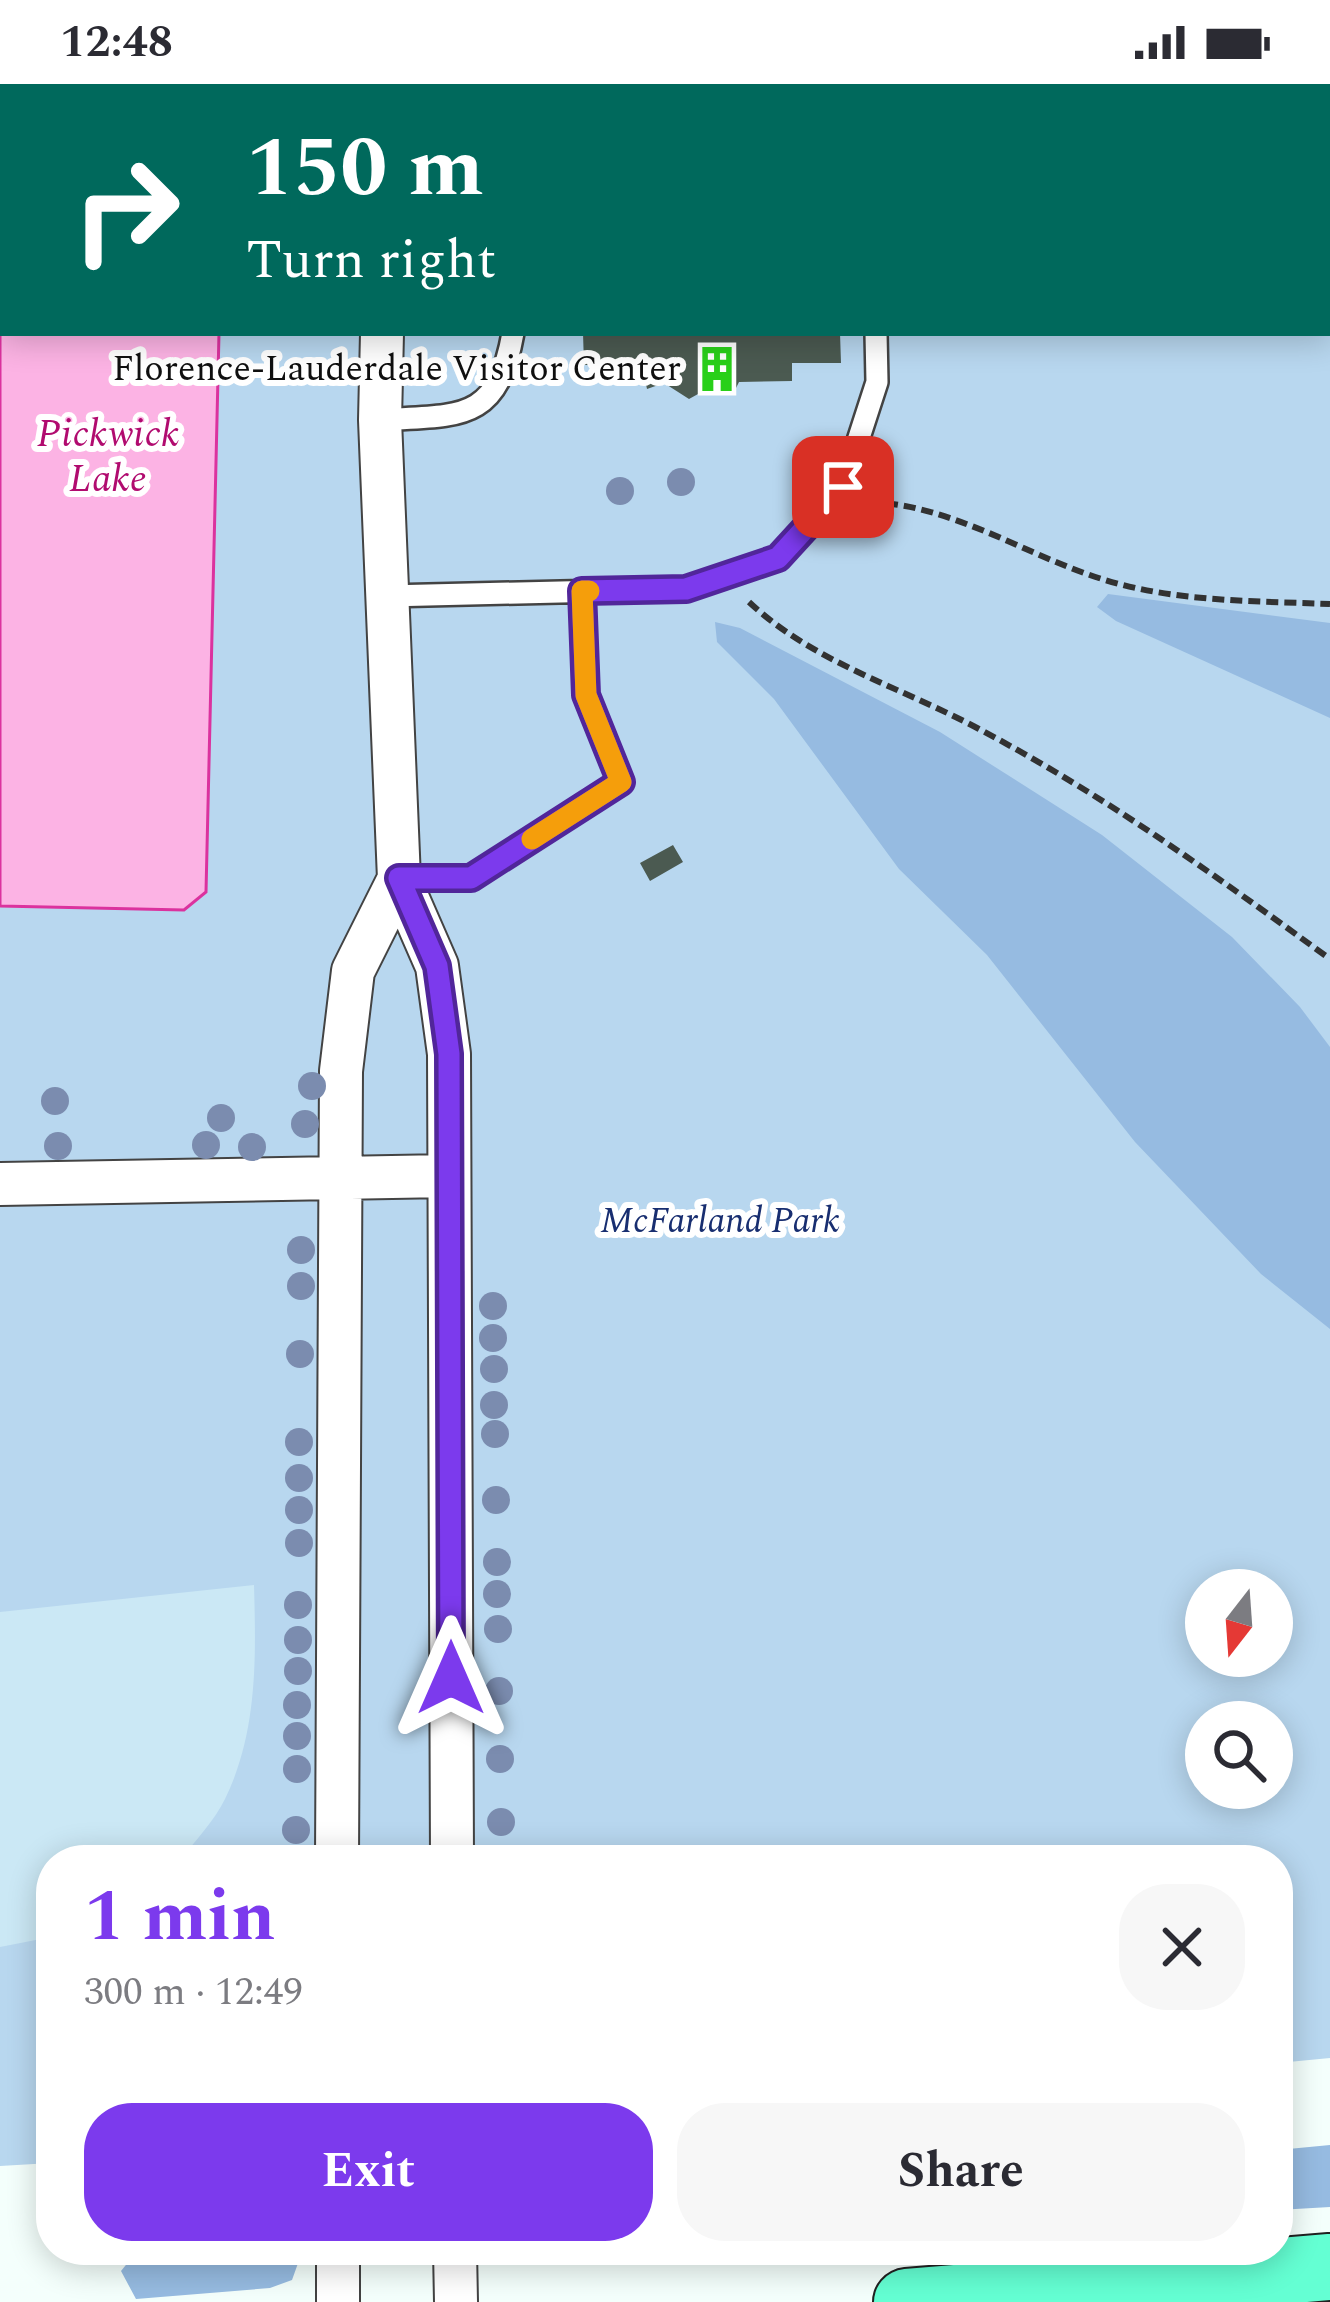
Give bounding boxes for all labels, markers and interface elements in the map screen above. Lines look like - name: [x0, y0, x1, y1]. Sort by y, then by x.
- text: 12:48: [60, 8, 173, 77]
- text: 150 m: [246, 105, 484, 233]
- icon: right: [48, 132, 204, 288]
- text: Turn right: [246, 220, 496, 302]
- place label: Florence-Lauderdale Visitor Center: [112, 342, 681, 397]
- building icon: Florence-Lauderdale Visitor Center: [692, 344, 742, 394]
- water label: Pickwick Lake: [37, 405, 179, 509]
- pin: [792, 436, 894, 538]
- icon: arrive: [810, 454, 876, 520]
- park label: McFarland Park: [600, 1194, 840, 1249]
- north arrow: [1185, 1569, 1293, 1677]
- map controls: [1185, 1569, 1293, 1809]
- position arrow: [388, 1615, 514, 1741]
- button: search: [1185, 1701, 1293, 1809]
- text: 1 min: [84, 1863, 276, 1972]
- button: close: [1119, 1884, 1245, 2010]
- text: 300 m · 12:49: [84, 1963, 303, 2022]
- button: Exit: [84, 2103, 653, 2241]
- button: Share: [677, 2103, 1245, 2241]

